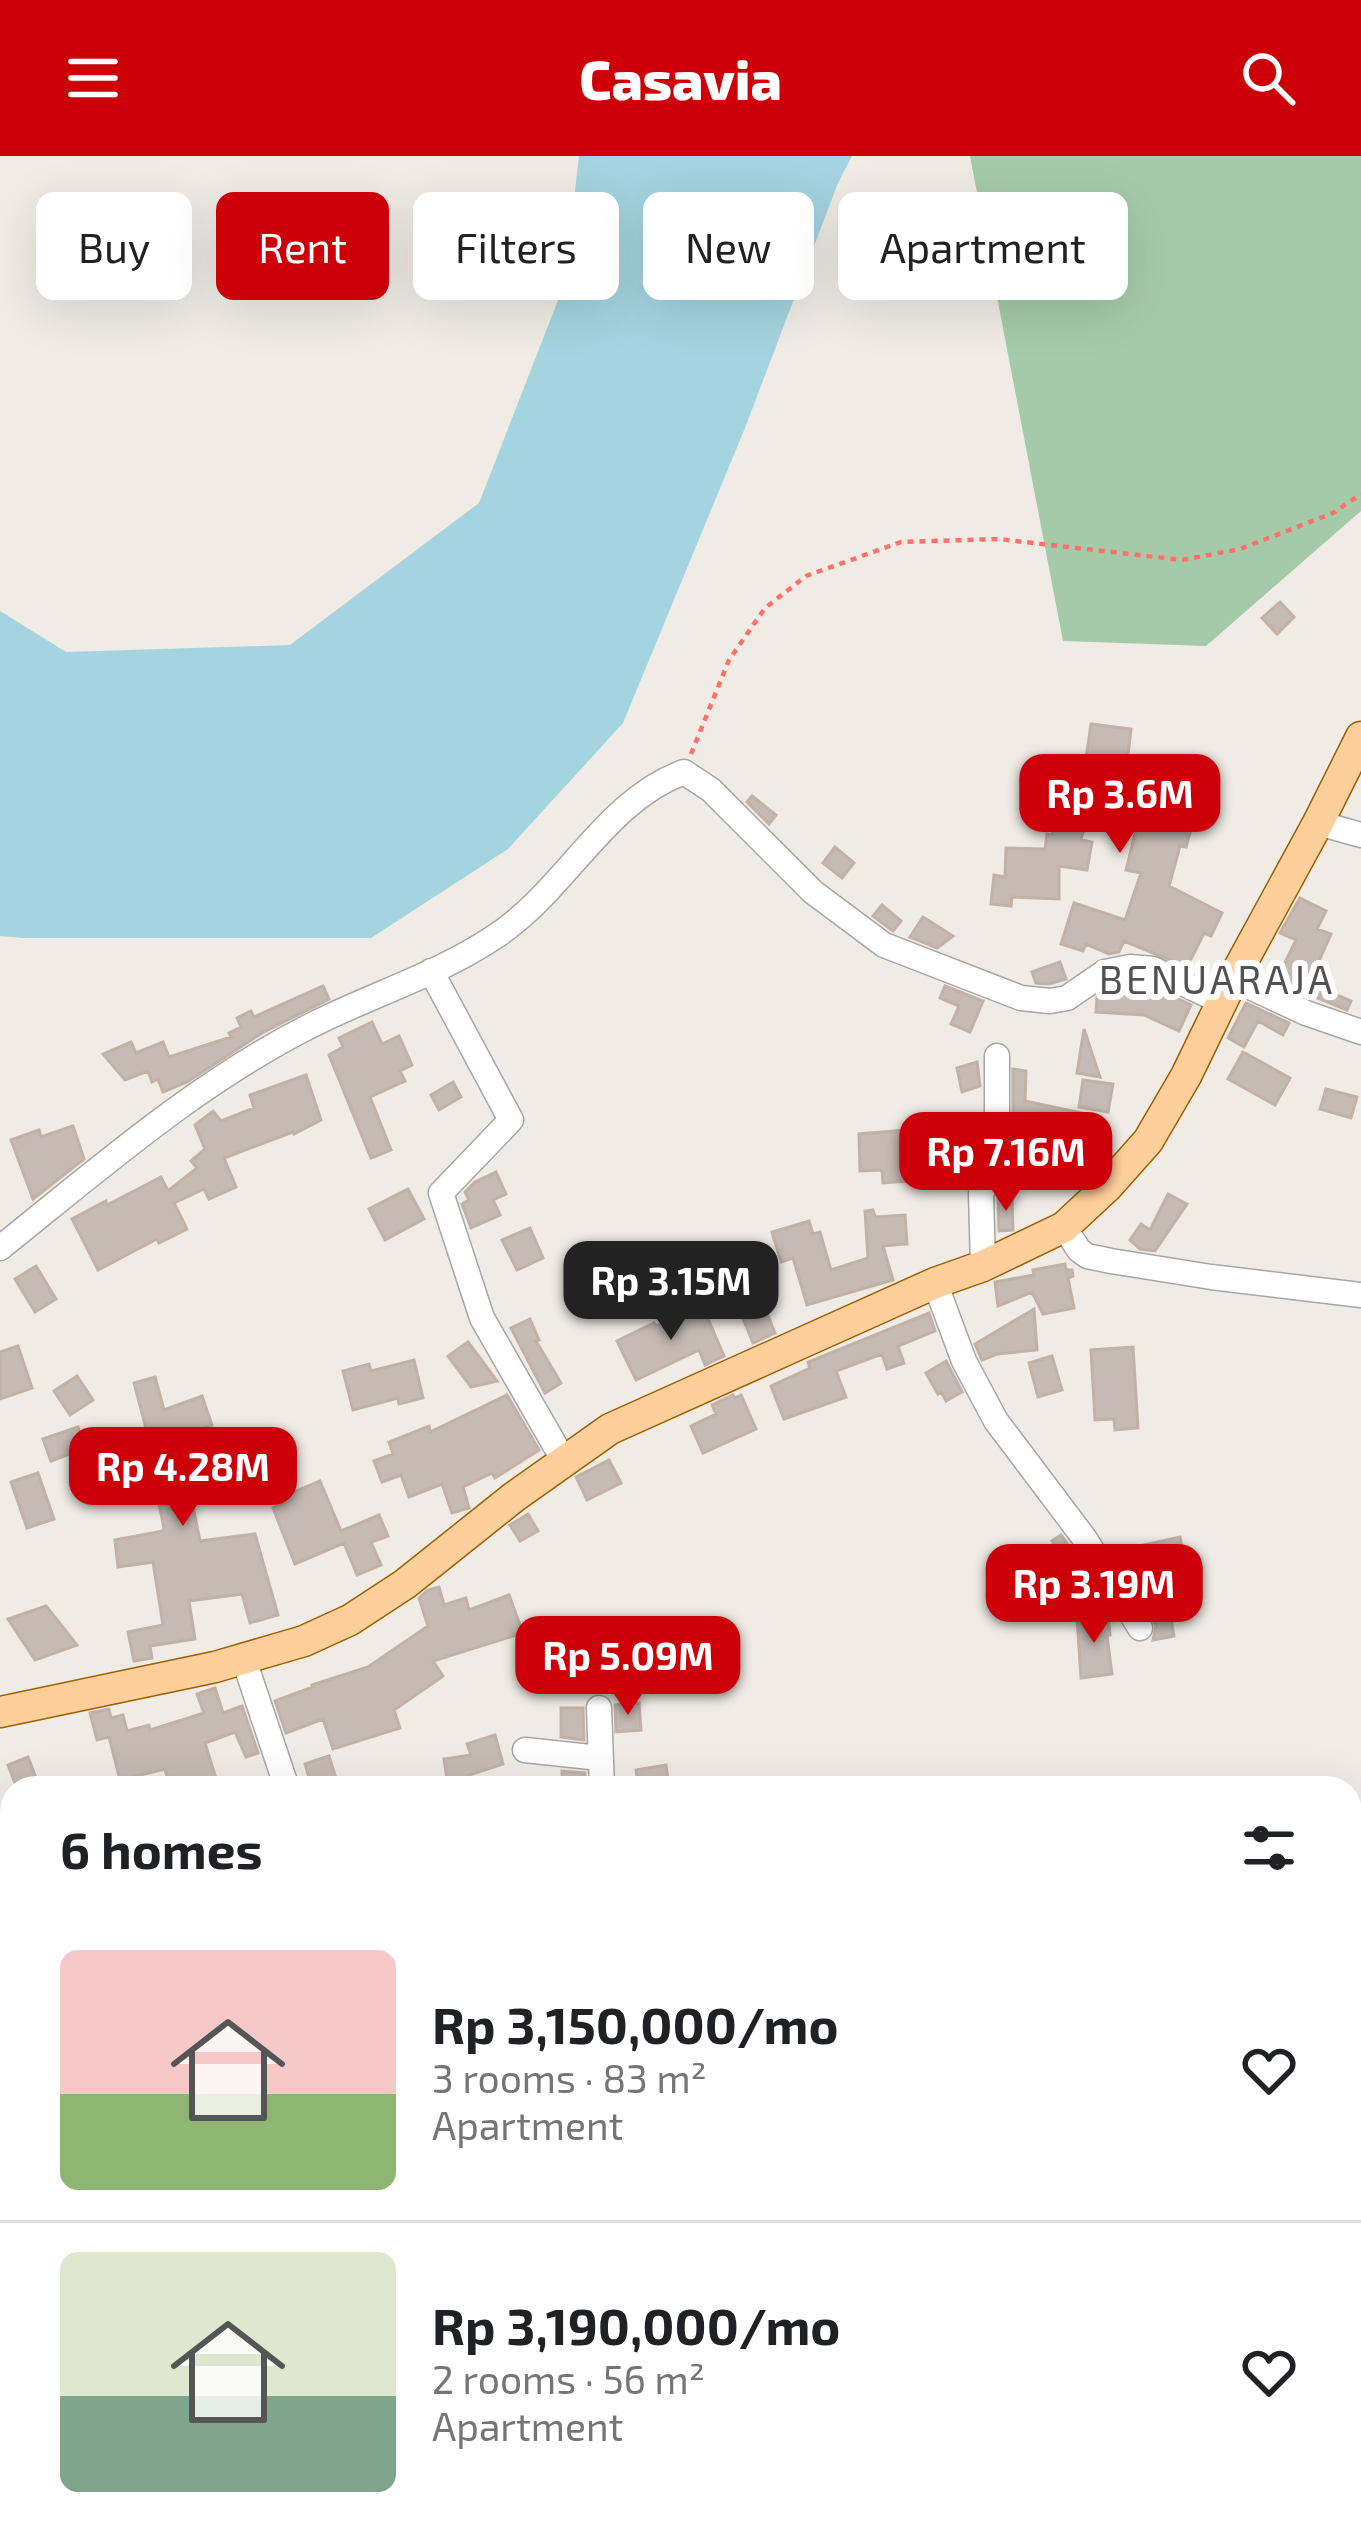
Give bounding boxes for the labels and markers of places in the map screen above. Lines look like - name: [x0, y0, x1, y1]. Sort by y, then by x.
- pin: Rp 3.6M: [1009, 754, 1231, 856]
- pin: Rp 7.16M: [882, 1112, 1130, 1214]
- pin: Rp 3.15M: [547, 1241, 795, 1343]
- pin: Rp 4.28M: [59, 1427, 307, 1529]
- pin: Rp 3.19M: [970, 1544, 1218, 1646]
- pin: Rp 5.09M: [504, 1616, 752, 1718]

